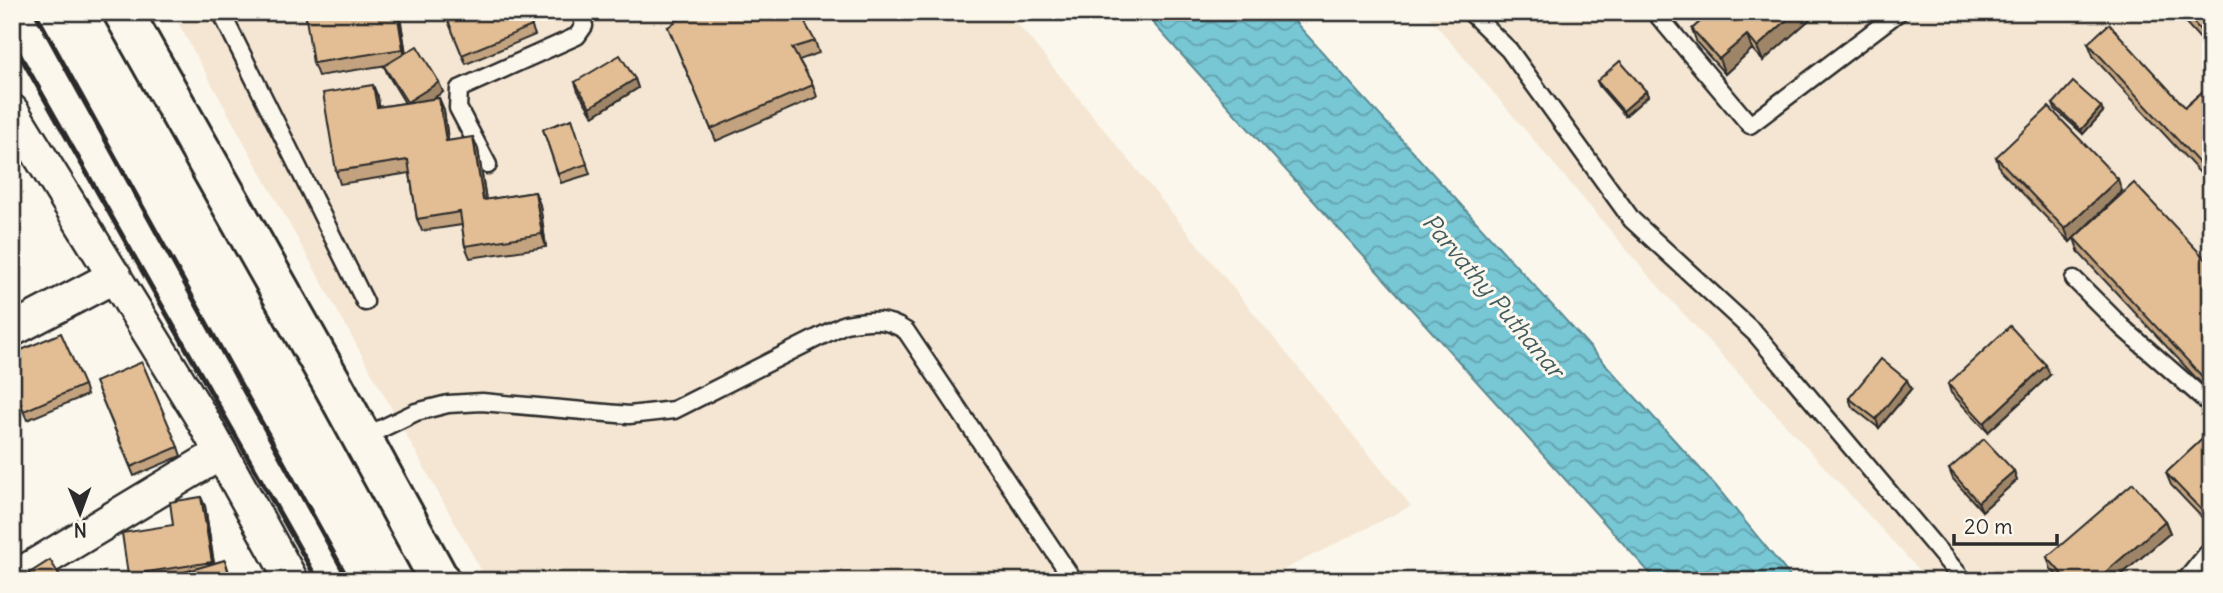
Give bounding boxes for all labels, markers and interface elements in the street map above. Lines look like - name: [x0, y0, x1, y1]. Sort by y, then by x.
- water label: Parvathy Puthanar: [1416, 207, 1573, 386]
- north arrow: [46, 477, 116, 548]
- scale bar: [1954, 502, 2057, 546]
- text: 20 m: [1964, 513, 2013, 540]
- text: N: [74, 518, 87, 542]

